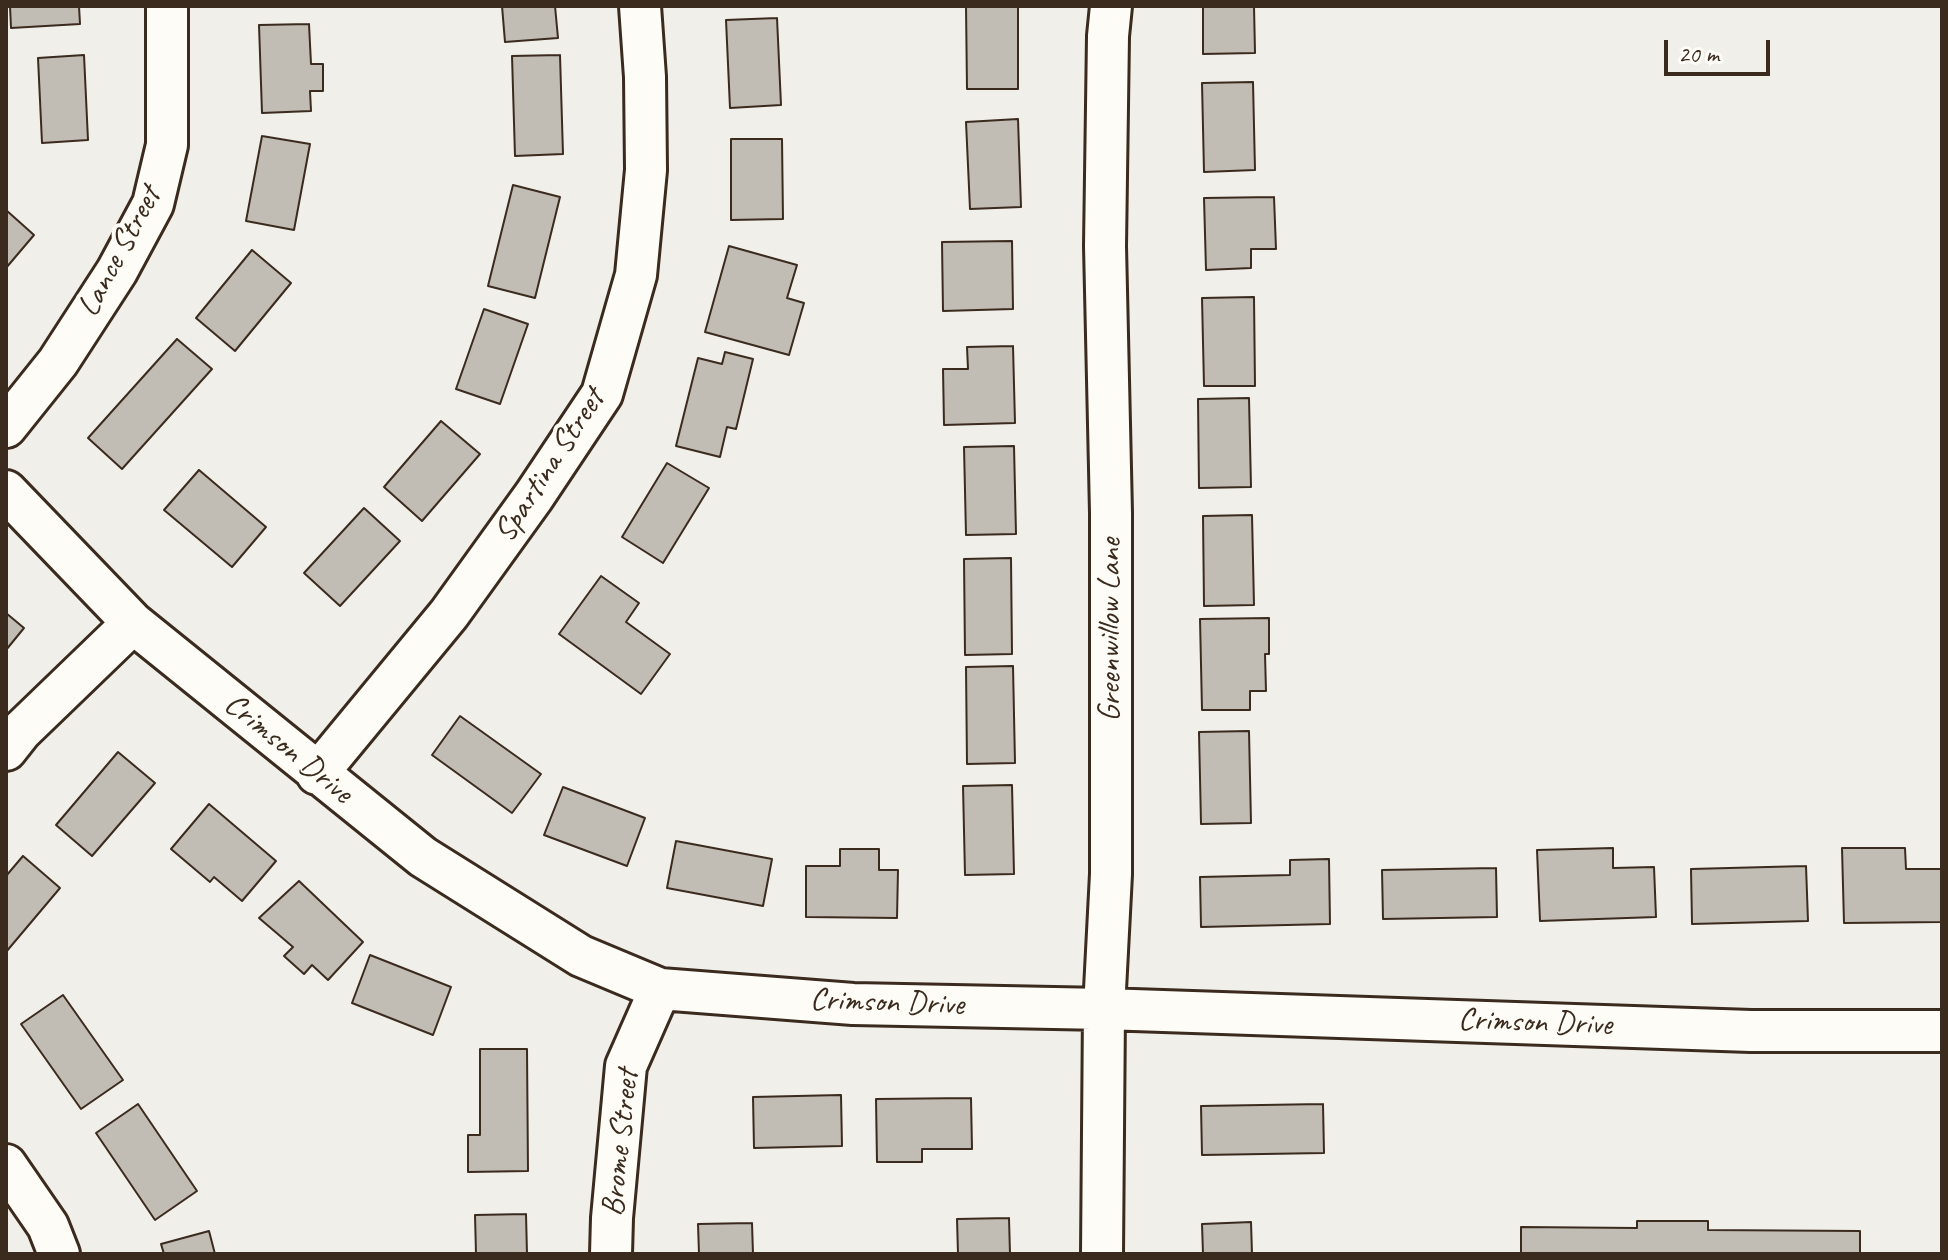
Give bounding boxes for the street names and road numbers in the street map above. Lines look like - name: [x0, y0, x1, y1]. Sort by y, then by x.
- street label: Lance Street: [70, 181, 170, 323]
- street label: Spartina Street: [486, 382, 614, 550]
- street label: Greenwillow Lane: [1092, 538, 1130, 722]
- street label: Crimson Drive: [216, 686, 360, 812]
- street label: Crimson Drive: [809, 981, 965, 1025]
- street label: Crimson Drive: [1457, 1001, 1613, 1045]
- street label: Brome Street: [594, 1068, 648, 1218]

